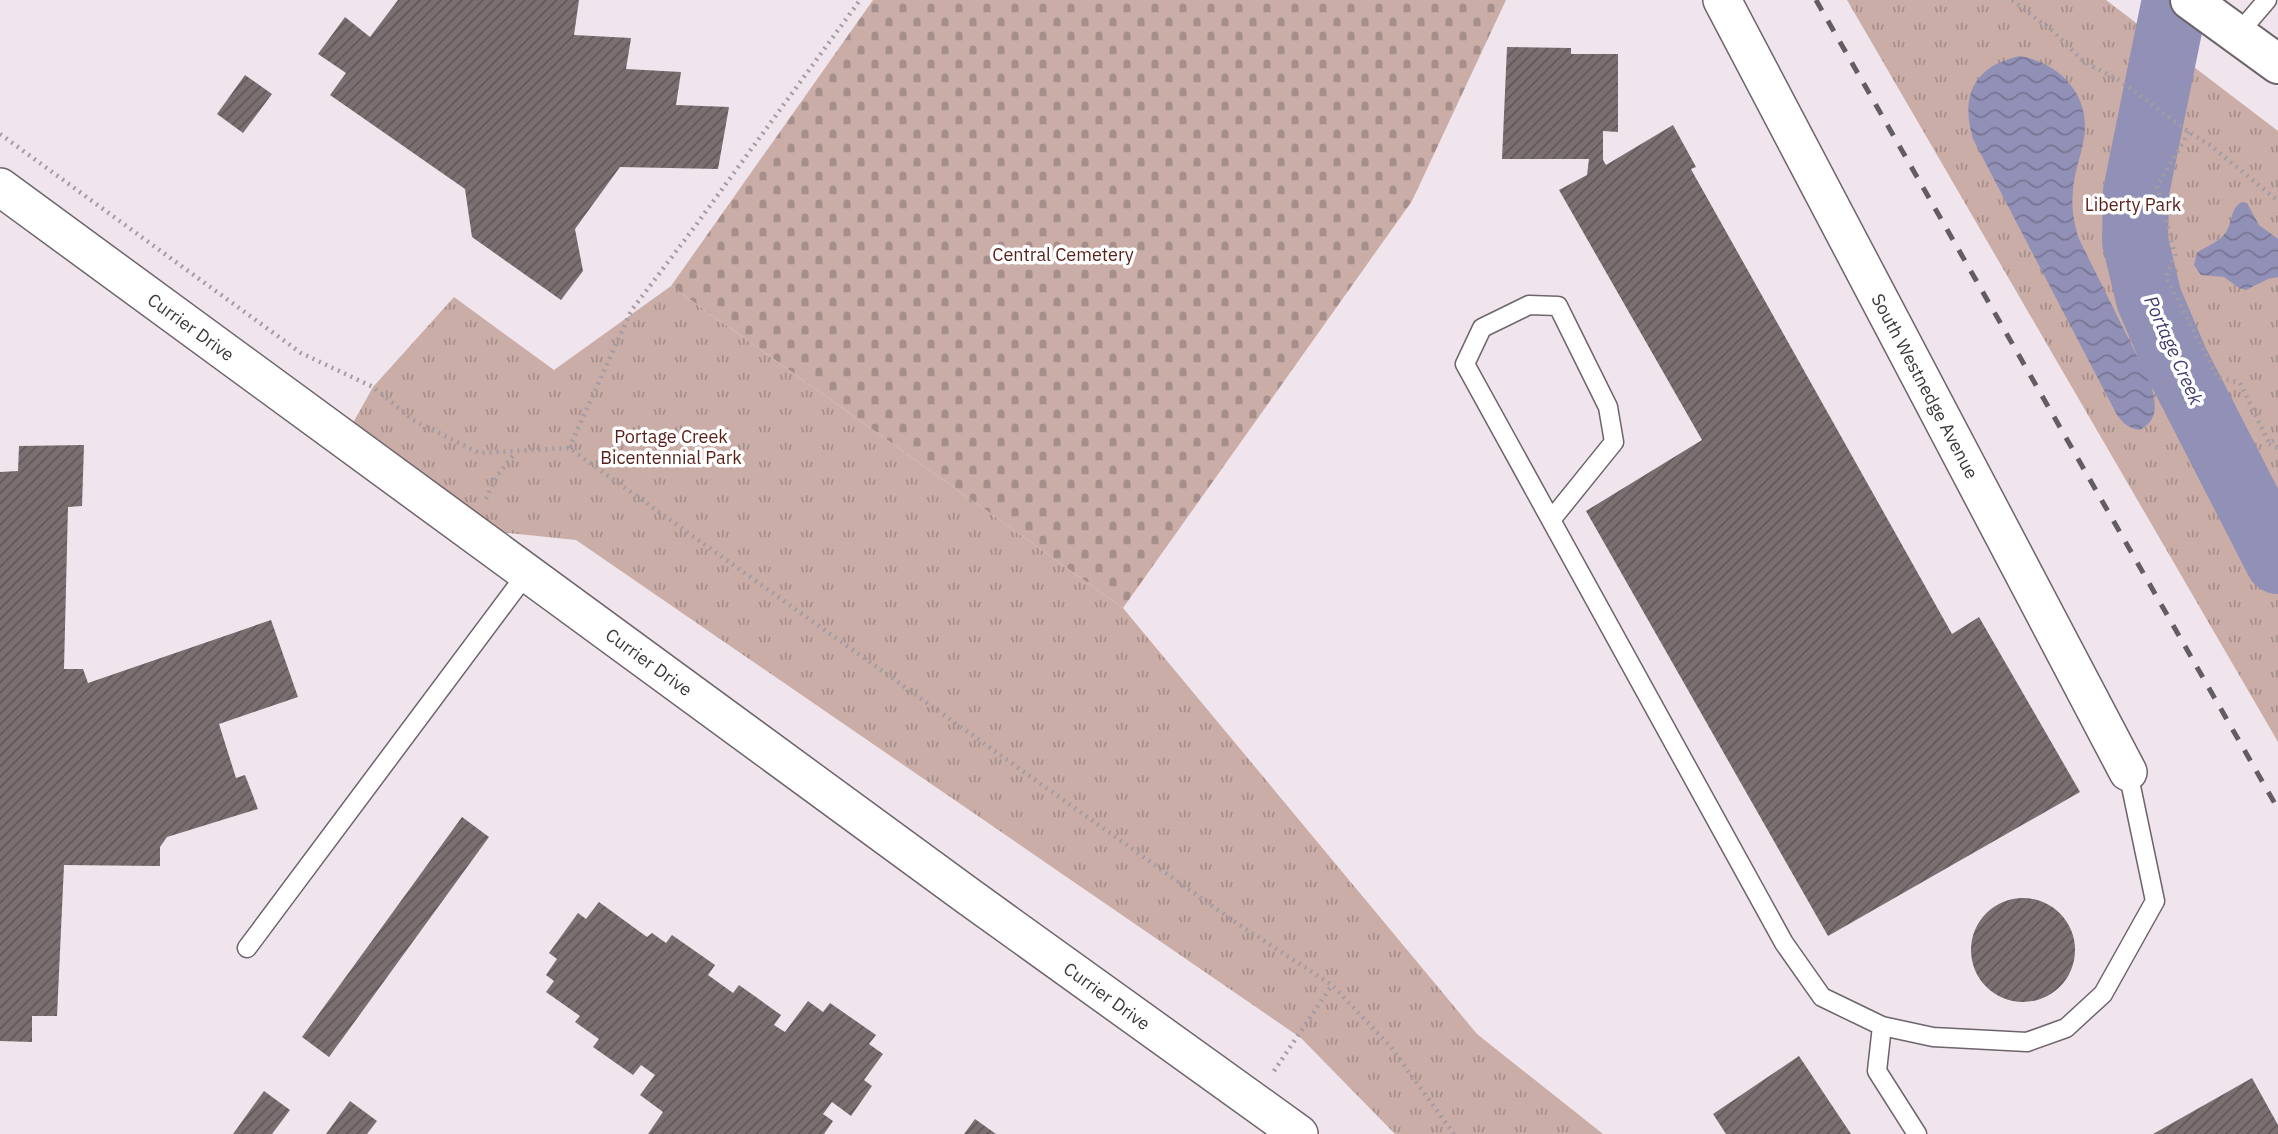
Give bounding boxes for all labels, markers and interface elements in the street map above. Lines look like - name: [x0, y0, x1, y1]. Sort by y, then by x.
- park label: Liberty Park: [2085, 193, 2182, 216]
- park label: Central Cemetery: [992, 243, 1134, 266]
- street label: Currier Drive: [143, 288, 239, 366]
- street label: South Westnedge Avenue: [1866, 290, 1984, 483]
- water label: Portage Creek: [2139, 292, 2209, 409]
- park label: Portage Creek Bicentennial Park: [600, 425, 742, 469]
- street label: Currier Drive: [601, 623, 697, 701]
- street label: Currier Drive: [1059, 957, 1155, 1035]

